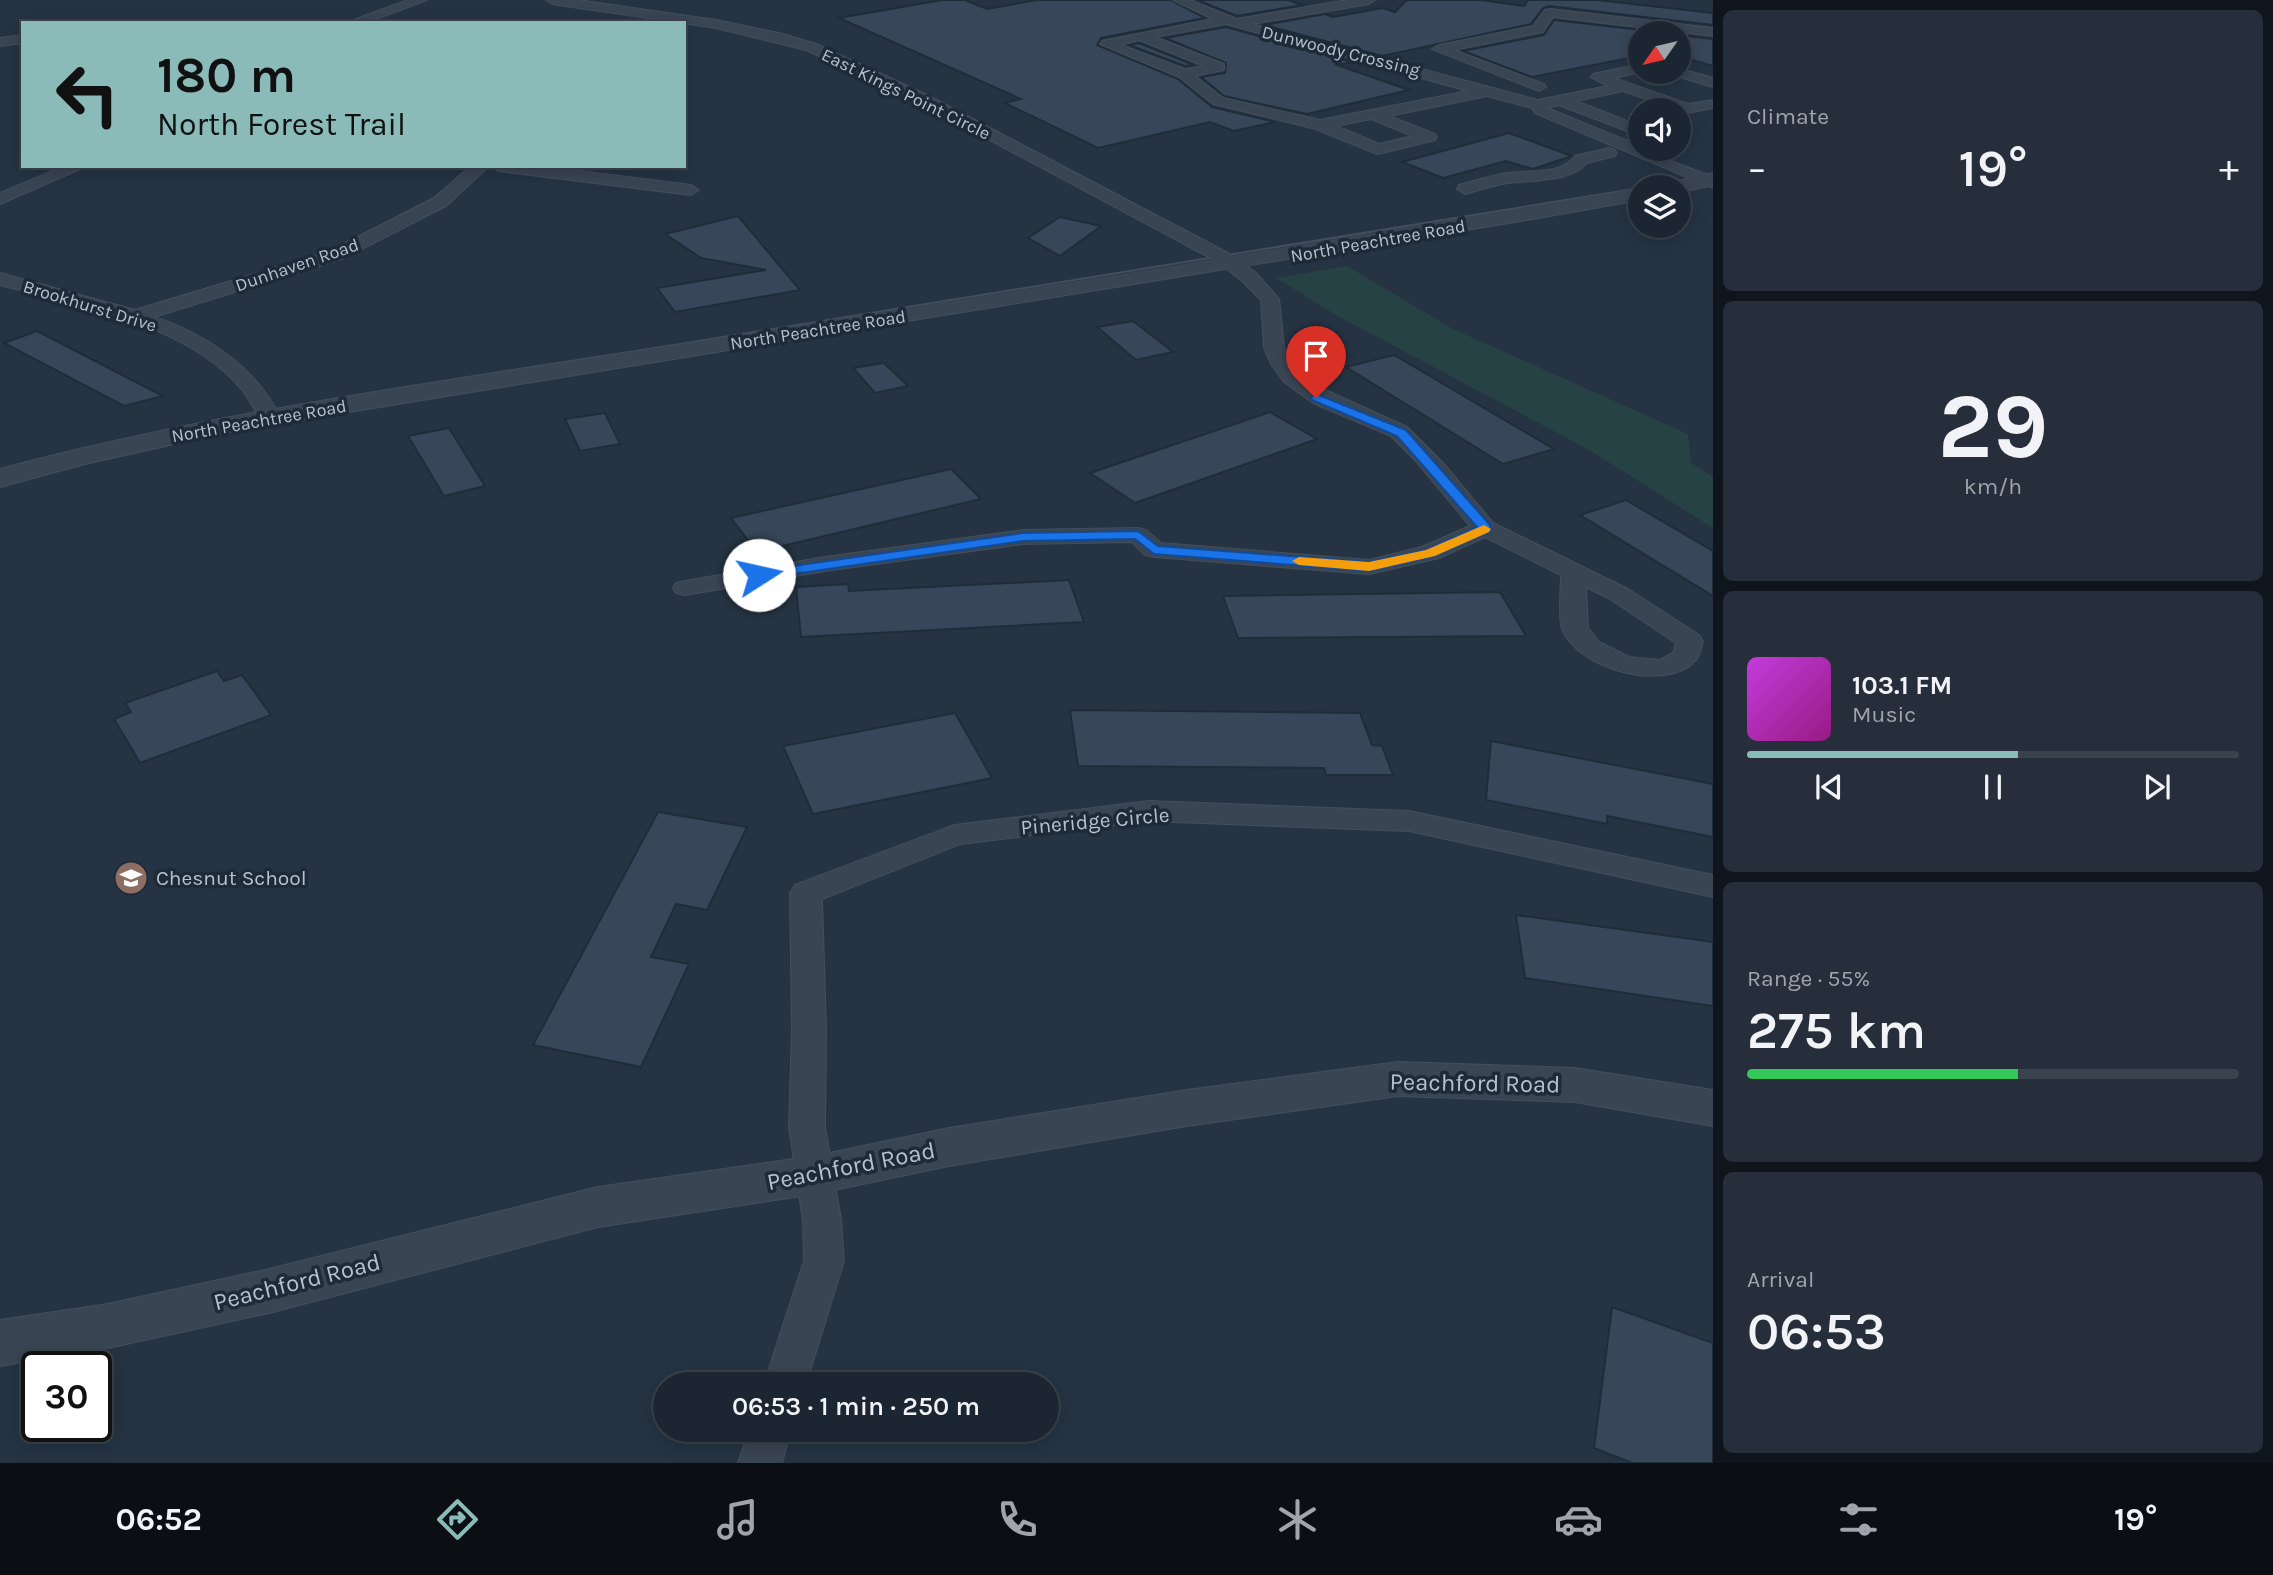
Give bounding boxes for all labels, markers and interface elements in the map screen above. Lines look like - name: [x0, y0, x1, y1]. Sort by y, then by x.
- street label: Dunwoody Crossing: [1260, 21, 1422, 81]
- north arrow: [1628, 21, 1690, 84]
- map controls: [1628, 21, 1691, 238]
- street label: East Kings Point Circle: [818, 44, 994, 144]
- text: 180 m: [157, 47, 296, 104]
- icon: left: [42, 49, 133, 140]
- button: sound: [1628, 98, 1691, 161]
- text: Climate: [1747, 103, 1829, 130]
- text: North Forest Trail: [157, 106, 406, 143]
- text: 19°: [1959, 138, 2027, 199]
- text: −: [1747, 146, 1767, 191]
- text: +: [2219, 146, 2239, 191]
- button: layers: [1628, 175, 1691, 238]
- street label: North Peachtree Road: [1289, 215, 1467, 267]
- street label: Dunhaven Road: [232, 234, 362, 296]
- street label: Brookhurst Drive: [21, 275, 159, 337]
- street label: North Peachtree Road: [729, 305, 907, 355]
- pin: [1286, 326, 1346, 398]
- icon: arrive: [1297, 337, 1335, 375]
- text: 29: [1938, 374, 2048, 480]
- street label: North Peachtree Road: [170, 395, 348, 447]
- text: km/h: [1964, 473, 2022, 500]
- position arrow: [722, 538, 796, 612]
- text: 103.1 FM: [1852, 670, 1952, 701]
- text: Music: [1852, 701, 1916, 728]
- icon: previous: [1810, 768, 1848, 806]
- icon: pause: [1974, 768, 2012, 806]
- icon: next: [2138, 768, 2176, 806]
- street label: Pineridge Circle: [1019, 803, 1171, 839]
- school or university icon: Chesnut School: [112, 859, 150, 897]
- place label: Chesnut School: [156, 866, 307, 890]
- text: Range · 55%: [1747, 965, 1870, 992]
- text: 275 km: [1747, 1000, 1926, 1061]
- street label: Peachford Road: [1389, 1068, 1561, 1098]
- street label: Peachford Road: [764, 1136, 938, 1196]
- street label: Peachford Road: [211, 1248, 383, 1316]
- text: Arrival: [1747, 1266, 1814, 1293]
- text: 06:53: [1747, 1301, 1886, 1362]
- speed limit sign: 30: [21, 1351, 112, 1442]
- text: 06:53 · 1 min · 250 m: [732, 1391, 980, 1422]
- icon: directions: [433, 1495, 482, 1544]
- icon: music: [713, 1495, 762, 1544]
- icon: phone: [993, 1495, 1042, 1544]
- icon: climate: [1273, 1495, 1322, 1544]
- icon: car: [1554, 1495, 1603, 1544]
- icon: filters: [1834, 1495, 1883, 1544]
- text: 06:52: [116, 1501, 202, 1538]
- text: 19°: [2114, 1501, 2157, 1538]

